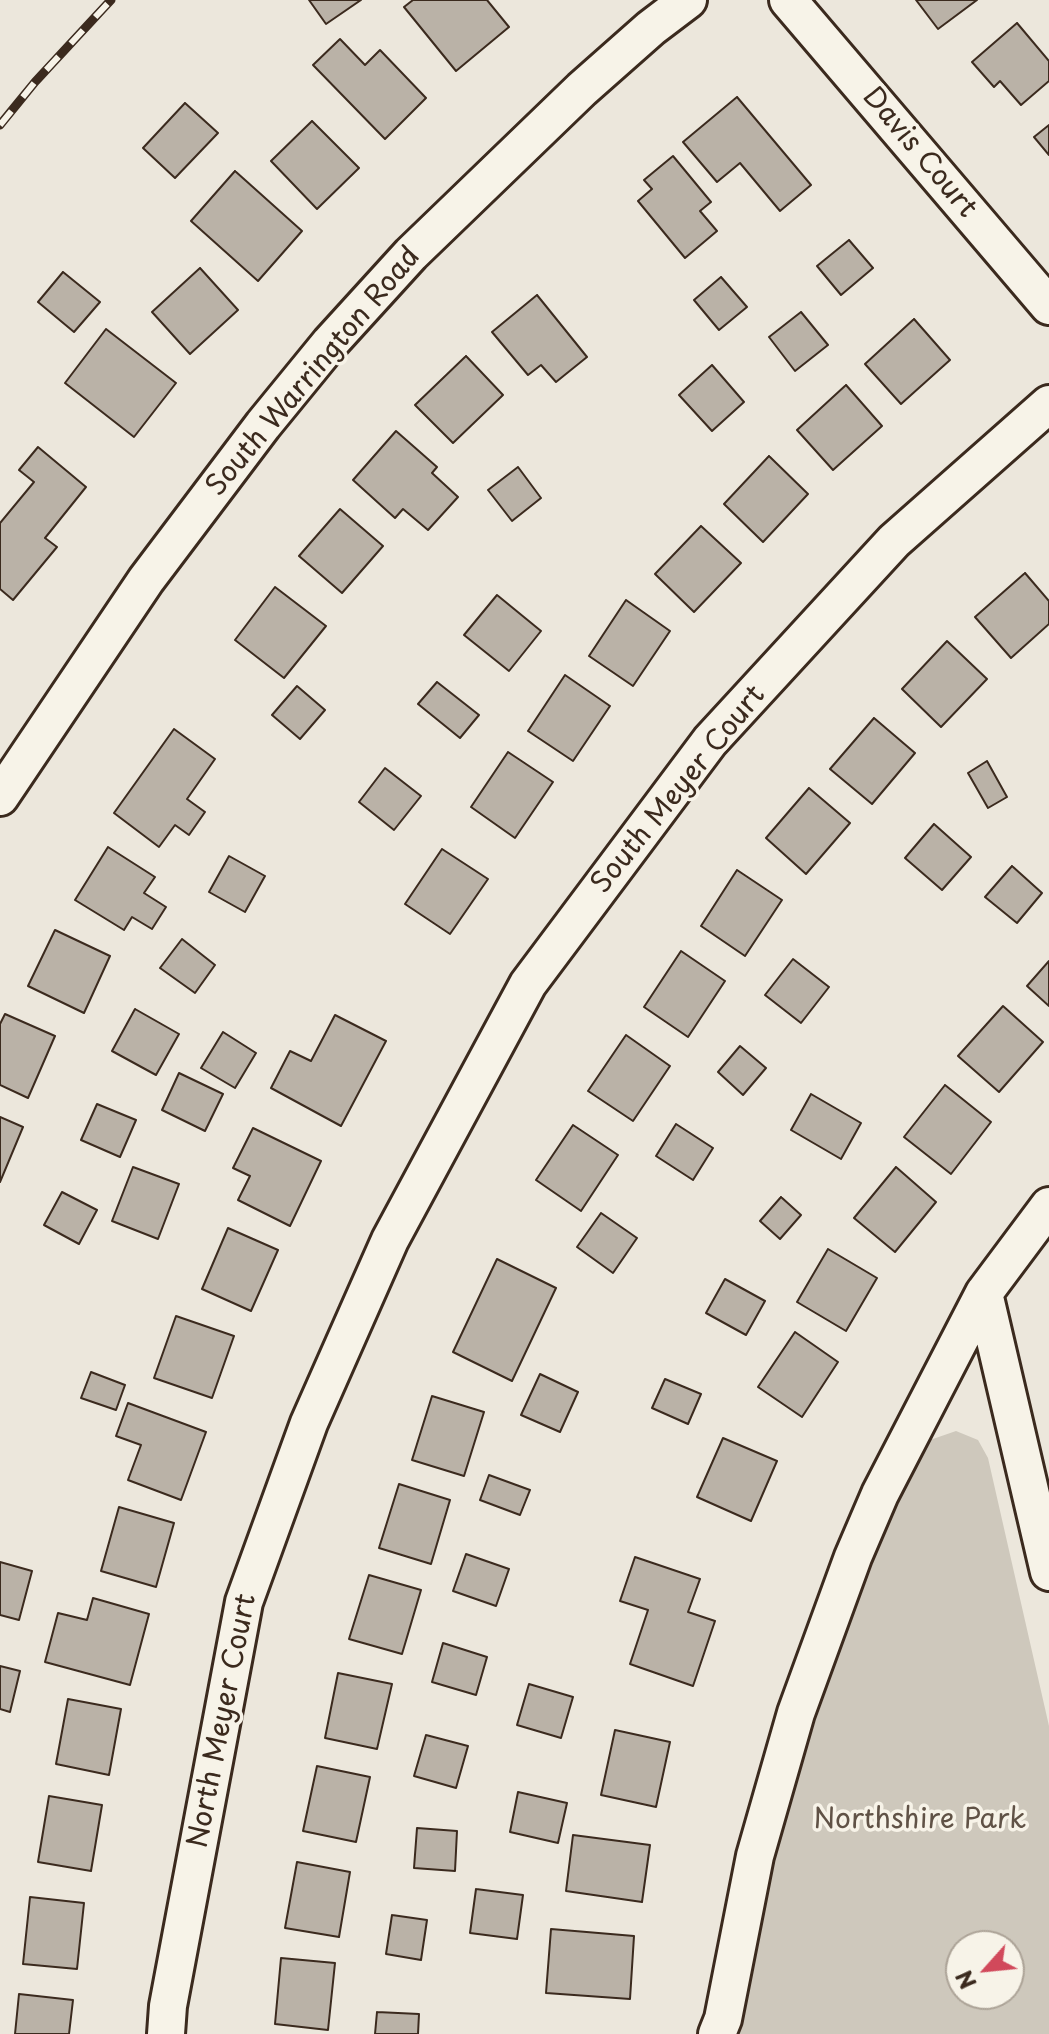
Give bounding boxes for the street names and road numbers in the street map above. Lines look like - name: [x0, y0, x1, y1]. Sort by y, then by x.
- street label: Davis Court: [855, 81, 983, 225]
- street label: South Warrington Road: [200, 241, 428, 503]
- street label: South Meyer Court: [585, 680, 773, 900]
- street label: North Meyer Court: [182, 1591, 264, 1851]

